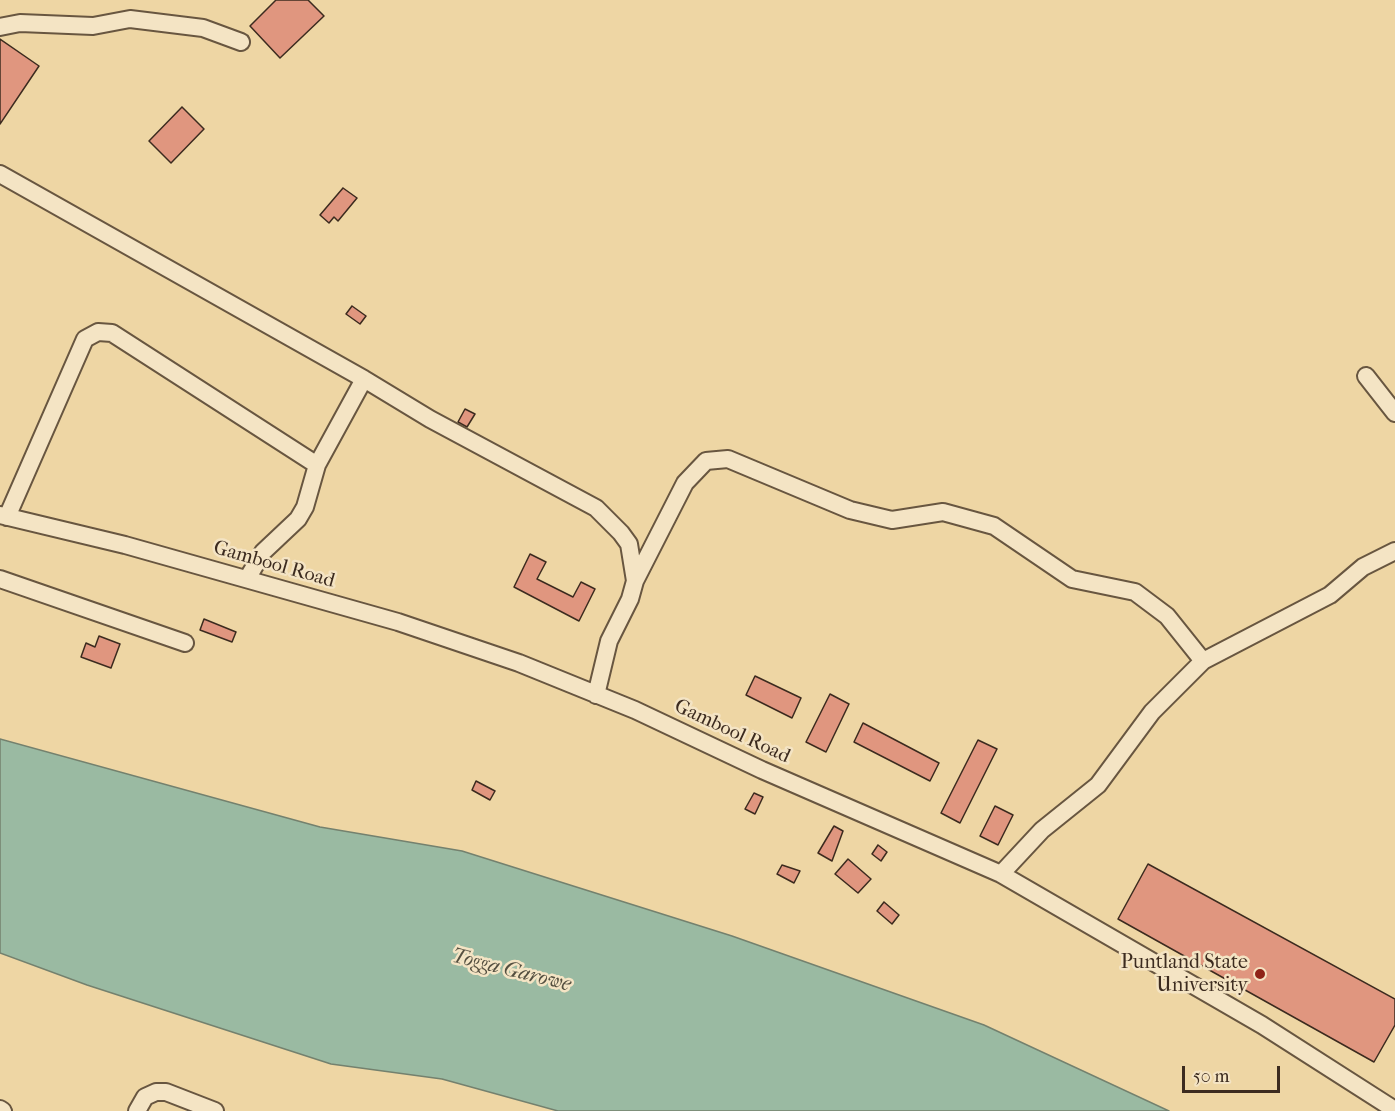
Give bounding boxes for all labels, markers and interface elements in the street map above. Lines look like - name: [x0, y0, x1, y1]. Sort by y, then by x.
- street label: Gambool Road: [211, 536, 337, 594]
- street label: Gambool Road: [670, 695, 794, 769]
- water label: Togga Garowe: [449, 944, 573, 998]
- place label: Puntland State University: [1121, 951, 1248, 998]
- marker: Puntland State University: [1253, 967, 1267, 981]
- scale bar: [1185, 1054, 1282, 1092]
- text: 50 m: [1193, 1066, 1229, 1087]

